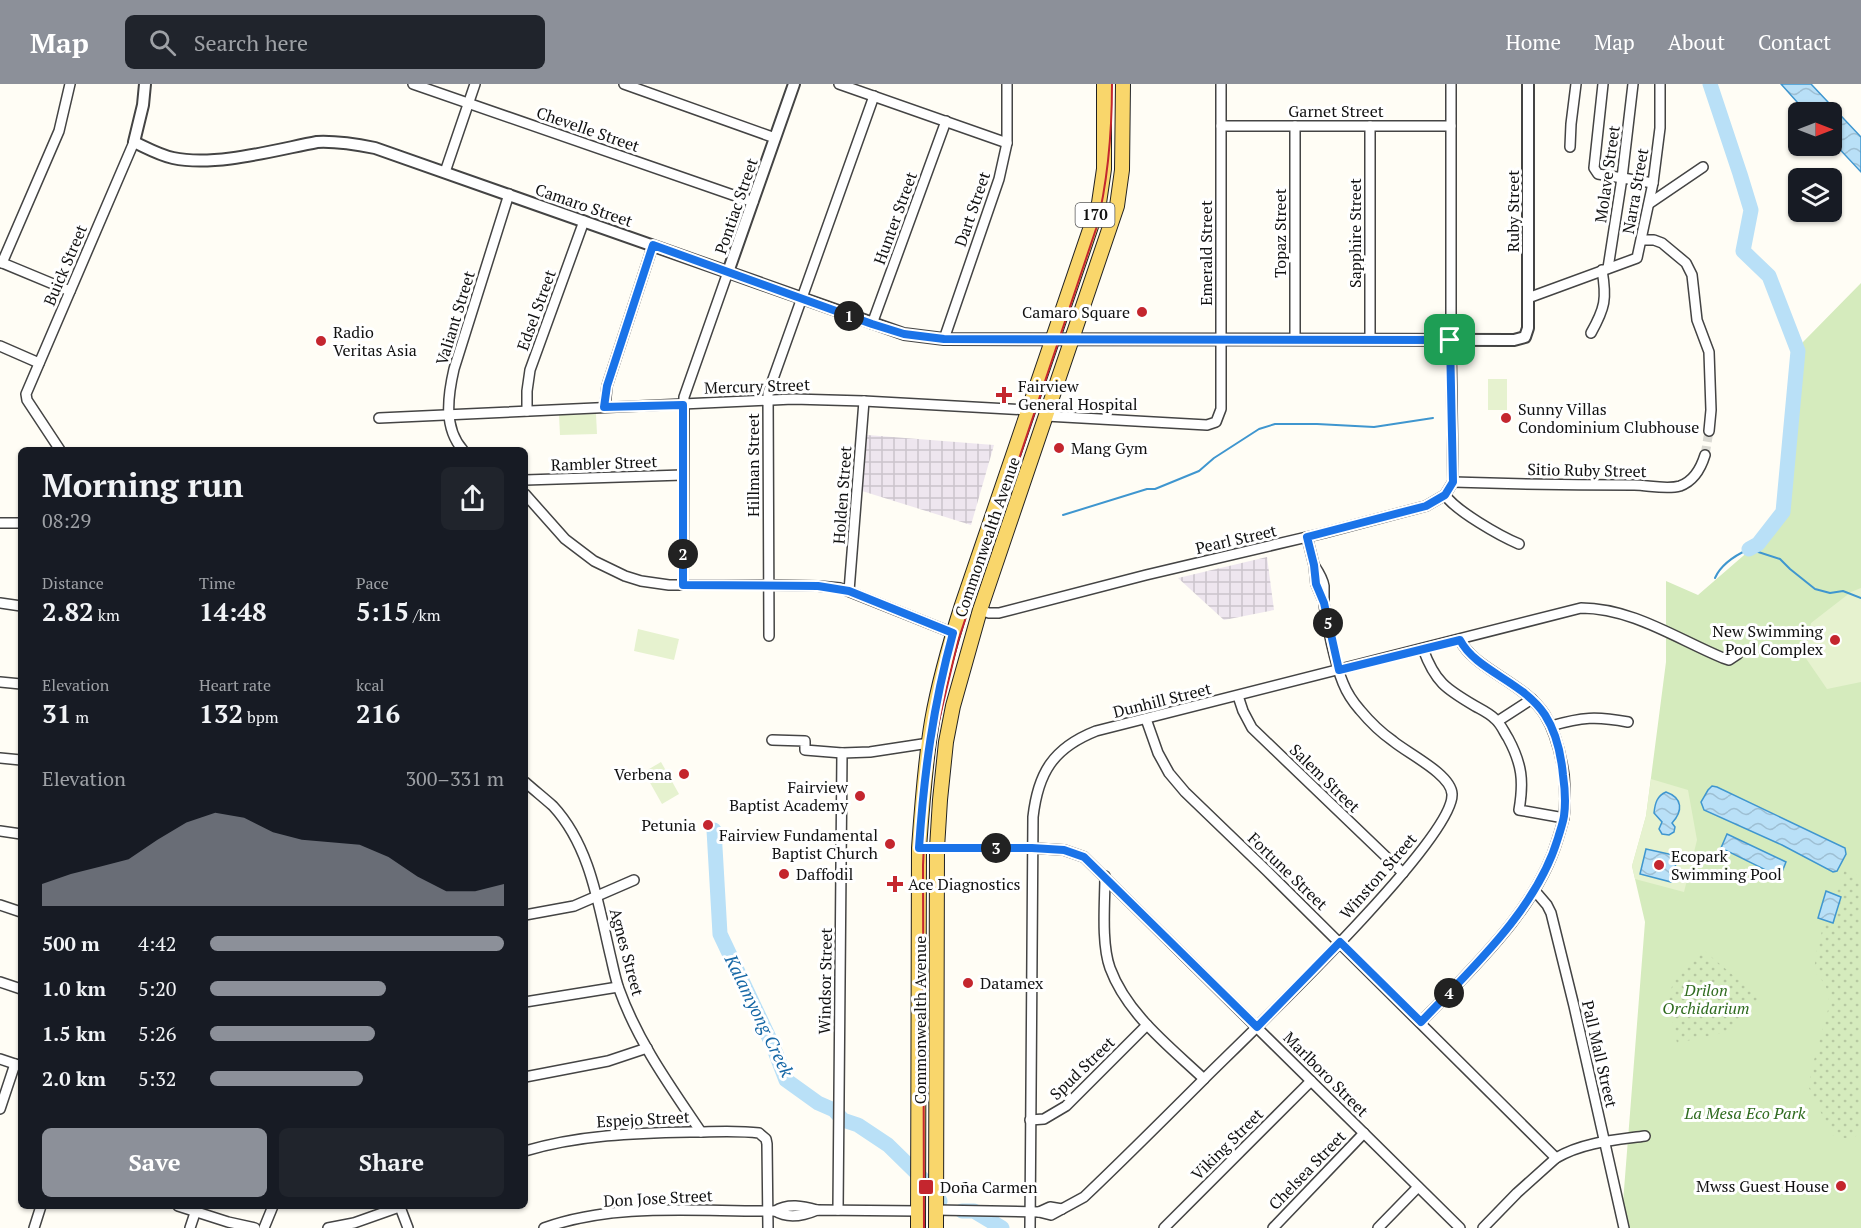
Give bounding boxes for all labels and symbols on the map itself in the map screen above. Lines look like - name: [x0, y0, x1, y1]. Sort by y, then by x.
- street label: Garnet Street: [1288, 100, 1384, 122]
- street label: Chevelle Street: [534, 101, 642, 157]
- north arrow: [1788, 102, 1842, 156]
- street label: Molave Street: [1589, 124, 1625, 224]
- street label: Narra Street: [1617, 146, 1653, 236]
- street label: Pontiac Street: [709, 155, 763, 257]
- street label: Dart Street: [949, 168, 995, 249]
- street label: Hunter Street: [868, 169, 922, 267]
- street label: Ruby Street: [1502, 170, 1524, 252]
- street label: Camaro Street: [532, 178, 636, 232]
- street label: Sapphire Street: [1344, 178, 1366, 288]
- street label: Topaz Street: [1269, 188, 1291, 278]
- street label: Emerald Street: [1195, 200, 1217, 306]
- road number: 170: [1076, 203, 1114, 227]
- street label: Buick Street: [38, 221, 92, 309]
- street label: Edsel Street: [511, 266, 561, 353]
- street label: Valiant Street: [430, 268, 480, 368]
- pin: 1: [834, 301, 864, 331]
- place label: Camaro Square: [1022, 301, 1130, 323]
- marker: Camaro Square: [1135, 305, 1149, 319]
- pin: [1424, 314, 1475, 365]
- place label: Radio Veritas Asia: [333, 321, 417, 361]
- marker: Radio Veritas Asia: [314, 334, 328, 348]
- street label: Mercury Street: [704, 373, 810, 399]
- place label: Fairview General Hospital: [1018, 375, 1138, 415]
- marker: Fairview General Hospital: [995, 386, 1013, 404]
- place label: Sunny Villas Condominium Clubhouse: [1518, 398, 1699, 438]
- marker: Sunny Villas Condominium Clubhouse: [1499, 411, 1513, 425]
- street label: Hillman Street: [742, 413, 764, 517]
- place label: Mang Gym: [1071, 437, 1148, 459]
- marker: Mang Gym: [1052, 441, 1066, 455]
- street label: Holden Street: [828, 445, 856, 545]
- street label: Rambler Street: [550, 450, 658, 476]
- street label: Commonwealth Avenue: [949, 454, 1025, 620]
- street label: Sitio Ruby Street: [1527, 458, 1647, 482]
- street label: Pearl Street: [1193, 519, 1279, 559]
- pin: 2: [668, 539, 698, 569]
- pin: 5: [1313, 608, 1343, 638]
- place label: New Swimming Pool Complex: [1712, 620, 1824, 660]
- marker: New Swimming Pool Complex: [1828, 633, 1842, 647]
- street label: Dunhill Street: [1111, 677, 1213, 723]
- street label: Salem Street: [1285, 739, 1365, 817]
- place label: Verbena: [614, 763, 672, 785]
- marker: Verbena: [677, 767, 691, 781]
- place label: Fairview Baptist Academy: [729, 776, 849, 816]
- marker: Fairview Baptist Academy: [853, 789, 867, 803]
- place label: Petunia: [641, 814, 696, 836]
- marker: Petunia: [701, 818, 715, 832]
- place label: Fairview Fundamental Baptist Church: [719, 824, 879, 864]
- street label: Fortune Street: [1243, 827, 1333, 915]
- street label: Winston Street: [1335, 828, 1421, 924]
- pin: 3: [981, 833, 1011, 863]
- marker: Fairview Fundamental Baptist Church: [883, 837, 897, 851]
- place label: Ecopark Swimming Pool: [1671, 845, 1782, 885]
- marker: Ecopark Swimming Pool: [1652, 858, 1666, 872]
- place label: Daffodil: [796, 863, 854, 885]
- marker: Daffodil: [777, 867, 791, 881]
- place label: Ace Diagnostics: [908, 873, 1021, 895]
- marker: Ace Diagnostics: [886, 875, 904, 893]
- street label: Agnes Street: [605, 906, 649, 998]
- street label: Windsor Street: [813, 927, 837, 1035]
- street label: Commonwealth Avenue: [909, 936, 931, 1104]
- water label: Kalamyong Creek: [719, 949, 800, 1081]
- place label: Datamex: [980, 972, 1044, 994]
- marker: Datamex: [961, 976, 975, 990]
- pin: 4: [1434, 978, 1464, 1008]
- park label: Drilon Orchidarium: [1662, 979, 1750, 1019]
- street label: Pall Mall Street: [1577, 998, 1623, 1110]
- street label: Marlboro Street: [1279, 1027, 1373, 1121]
- street label: Spud Street: [1045, 1031, 1119, 1104]
- park label: La Mesa Eco Park: [1684, 1102, 1806, 1124]
- street label: Viking Street: [1186, 1103, 1268, 1185]
- street label: Espejo Street: [596, 1106, 690, 1132]
- street label: Chelsea Street: [1264, 1126, 1350, 1214]
- place label: Mwss Guest House: [1696, 1175, 1829, 1197]
- place label: Doña Carmen: [940, 1176, 1038, 1198]
- marker: Doña Carmen: [917, 1178, 935, 1196]
- marker: Mwss Guest House: [1834, 1179, 1848, 1193]
- street label: Don Jose Street: [603, 1184, 713, 1212]

